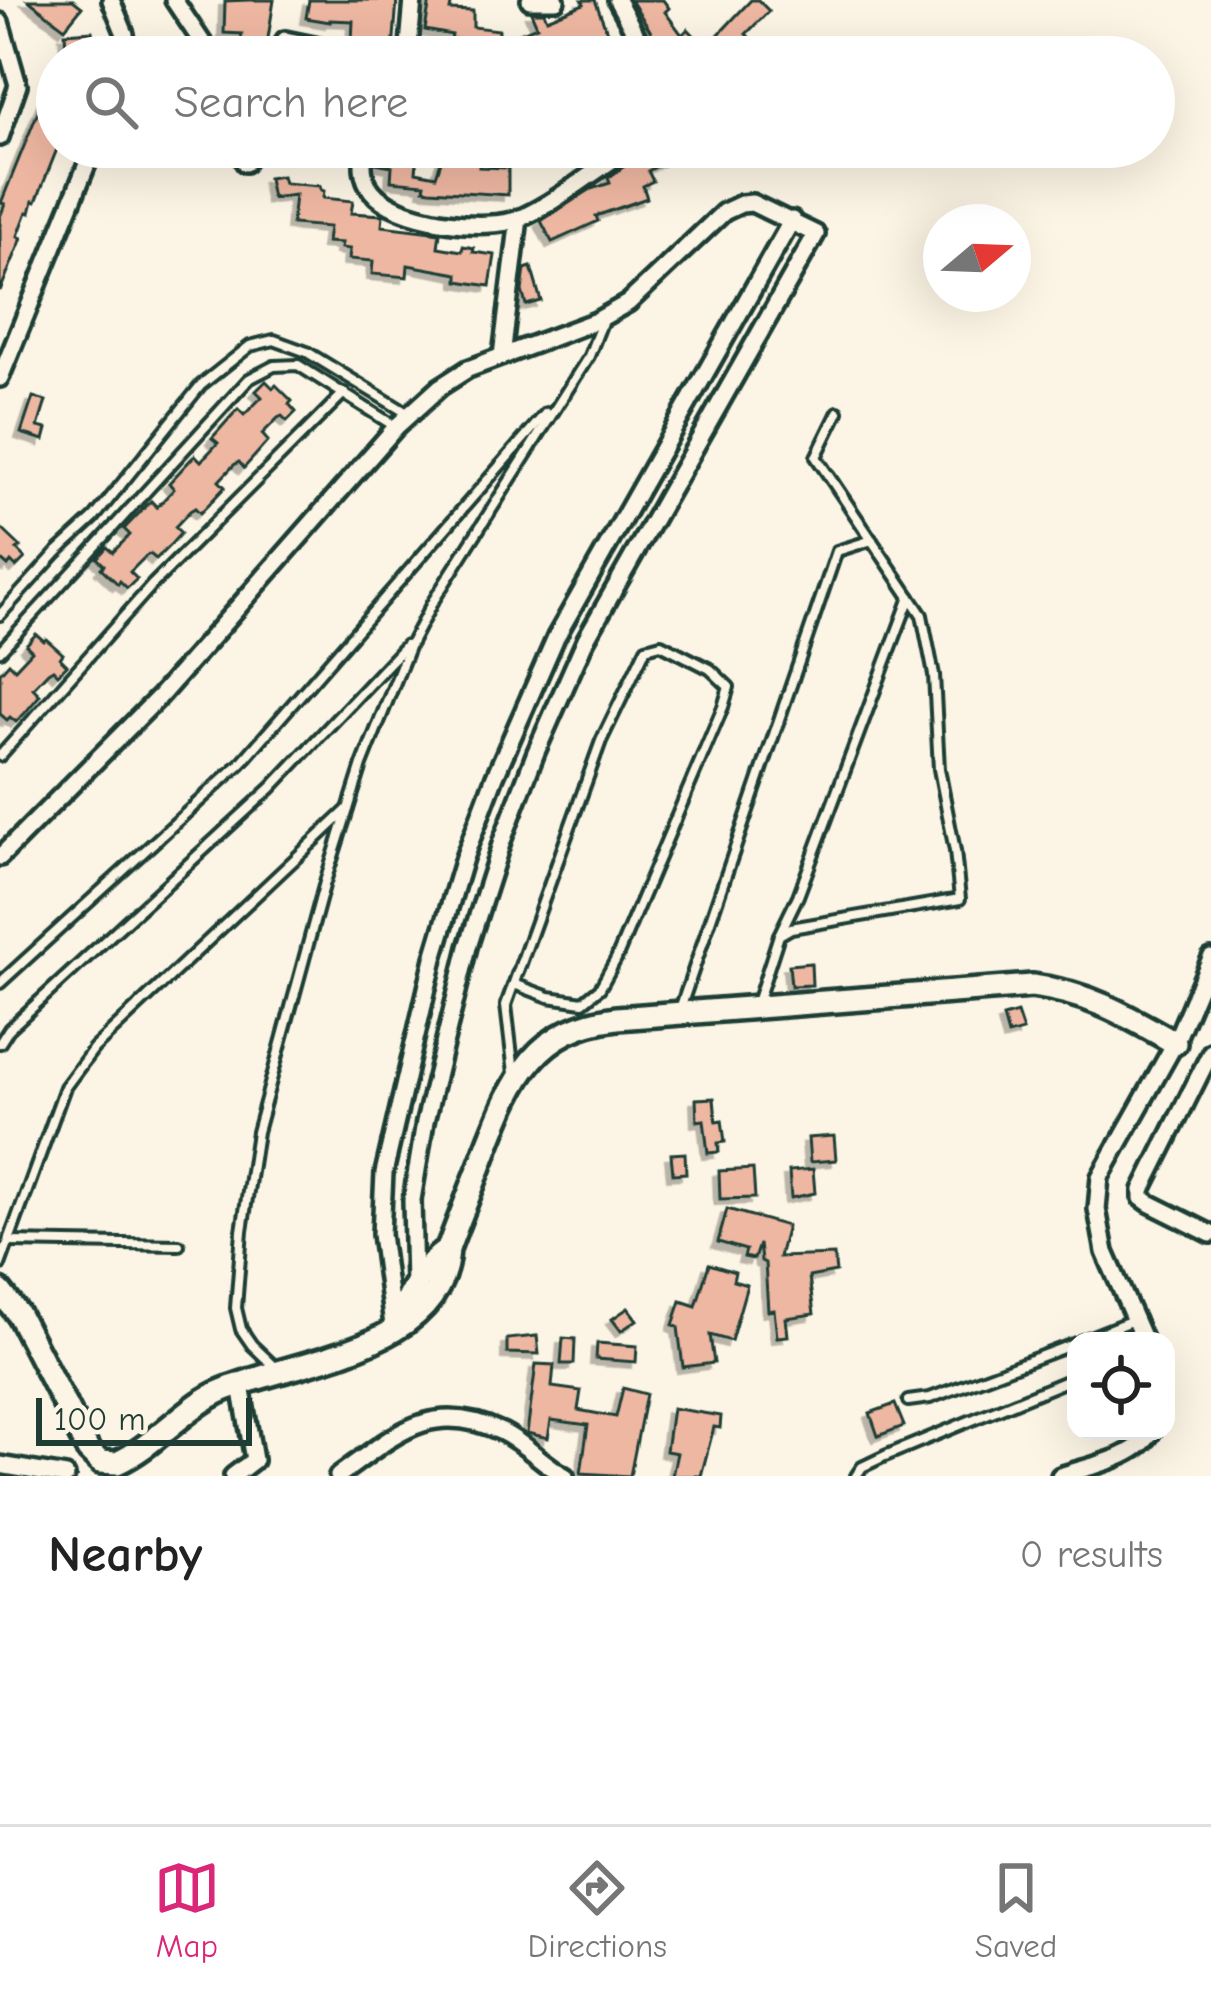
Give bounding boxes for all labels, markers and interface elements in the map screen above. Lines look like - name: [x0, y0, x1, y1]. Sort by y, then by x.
- search box: [36, 36, 1175, 168]
- icon: search: [78, 69, 144, 135]
- text: Search here: [174, 76, 408, 128]
- north arrow: [923, 204, 1031, 312]
- map controls: [1067, 1332, 1175, 1440]
- button: locate: [1067, 1332, 1175, 1440]
- scale bar: [36, 1392, 252, 1445]
- text: 100 m: [54, 1400, 146, 1438]
- text: Nearby: [48, 1525, 202, 1584]
- text: 0 results: [1020, 1532, 1163, 1577]
- tab: Map: [154, 1855, 220, 1965]
- tab: Directions: [528, 1855, 667, 1965]
- tab: Saved: [975, 1855, 1057, 1965]

